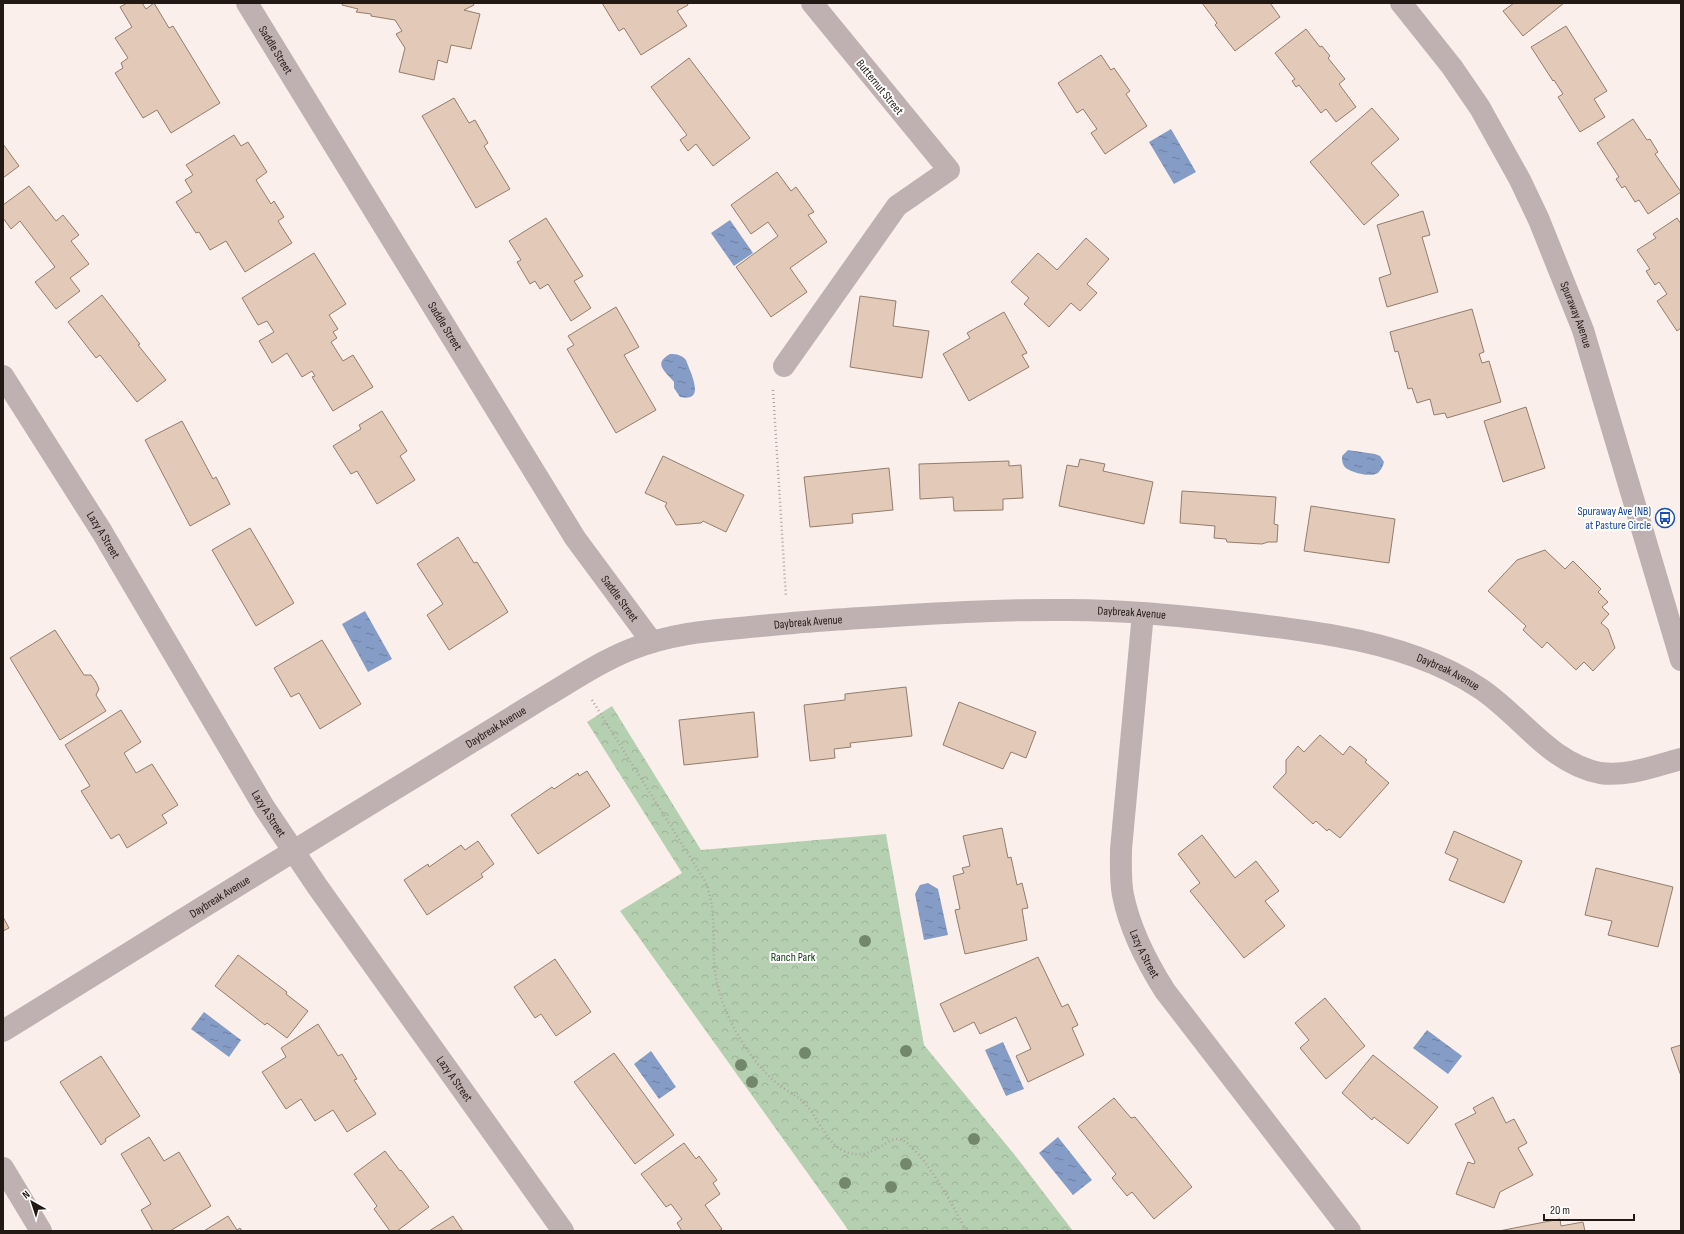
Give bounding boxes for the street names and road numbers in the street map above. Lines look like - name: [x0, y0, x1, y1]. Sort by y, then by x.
- street label: Saddle Street: [255, 23, 296, 77]
- street label: Butternut Street: [853, 57, 907, 118]
- street label: Spuraway Avenue: [1556, 279, 1595, 350]
- street label: Saddle Street: [424, 299, 465, 354]
- street label: Lazy A Street: [83, 509, 123, 562]
- street label: Saddle Street: [597, 573, 642, 625]
- street label: Daybreak Avenue: [1097, 603, 1167, 623]
- street label: Daybreak Avenue: [773, 612, 843, 633]
- street label: Daybreak Avenue: [1414, 650, 1483, 694]
- street label: Daybreak Avenue: [463, 703, 529, 752]
- street label: Lazy A Street: [248, 788, 289, 840]
- street label: Daybreak Avenue: [187, 873, 253, 922]
- street label: Lazy A Street: [1126, 928, 1163, 981]
- street label: Lazy A Street: [433, 1053, 476, 1105]

